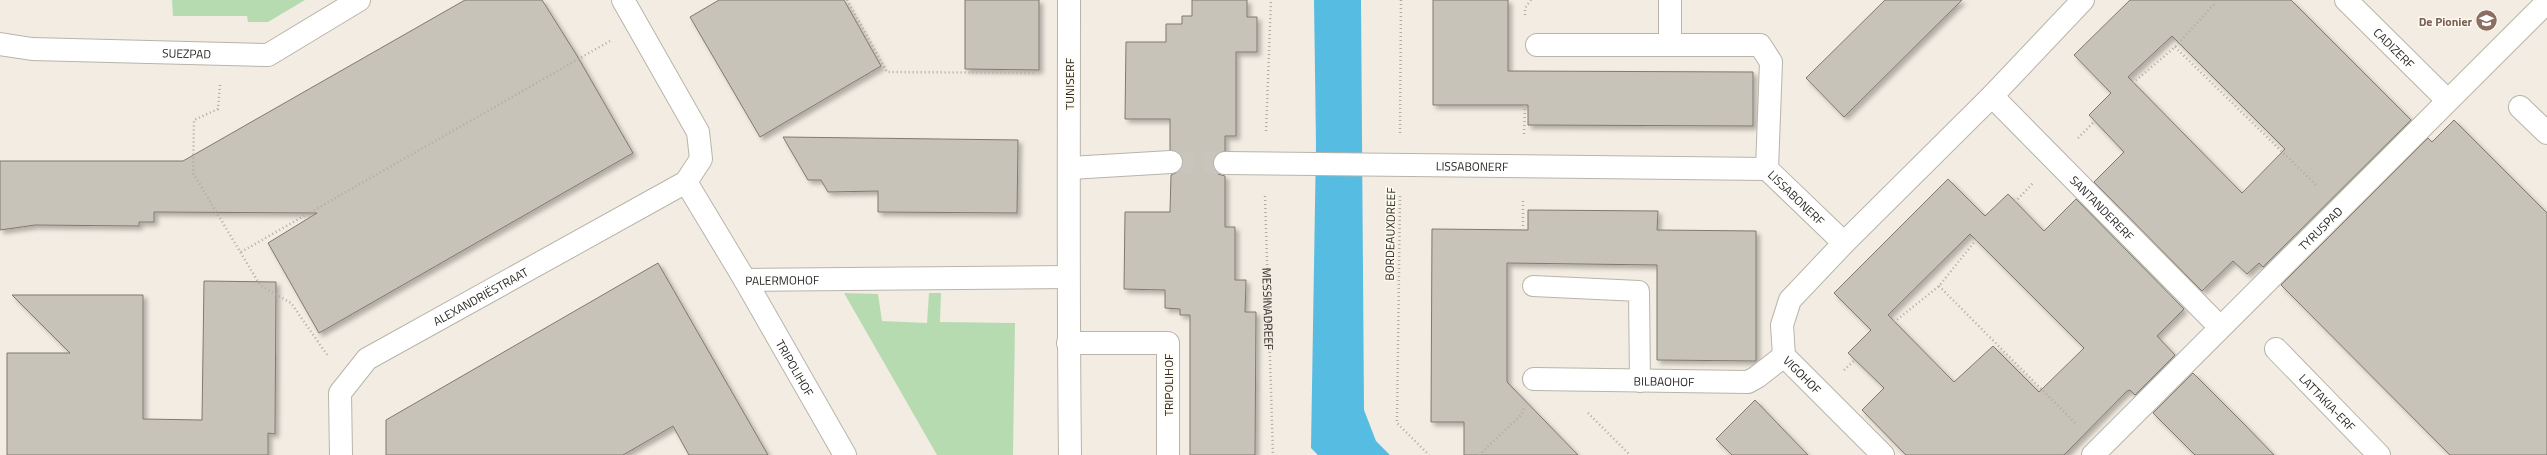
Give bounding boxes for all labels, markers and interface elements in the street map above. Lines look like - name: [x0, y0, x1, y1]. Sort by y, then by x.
- school or university icon: De Pionier: [2474, 8, 2500, 34]
- place label: De Pionier: [2419, 12, 2473, 31]
- street label: CADIZERF: [2369, 23, 2419, 73]
- street label: SUEZPAD: [162, 43, 212, 63]
- street label: TUNISERF: [1060, 58, 1079, 110]
- street label: LISSABONERF: [1436, 156, 1508, 176]
- street label: LISSABONERF: [1764, 165, 1829, 229]
- street label: SANTANDERERF: [2066, 171, 2139, 245]
- street label: BORDEAUXDREEF: [1380, 187, 1400, 281]
- street label: TYRUSPAD: [2294, 202, 2347, 255]
- street label: ALEXANDRIËSTRAAT: [429, 262, 532, 330]
- street label: MESSINADREEF: [1258, 267, 1279, 351]
- street label: PALERMOHOF: [745, 270, 819, 289]
- street label: TRIPOLIHOF: [771, 336, 819, 400]
- street label: VIGOHOF: [1779, 351, 1826, 398]
- street label: TRIPOLIHOF: [1159, 354, 1178, 416]
- street label: LATTAKIA-ERF: [2295, 369, 2360, 435]
- street label: BILBAOHOF: [1634, 371, 1694, 391]

